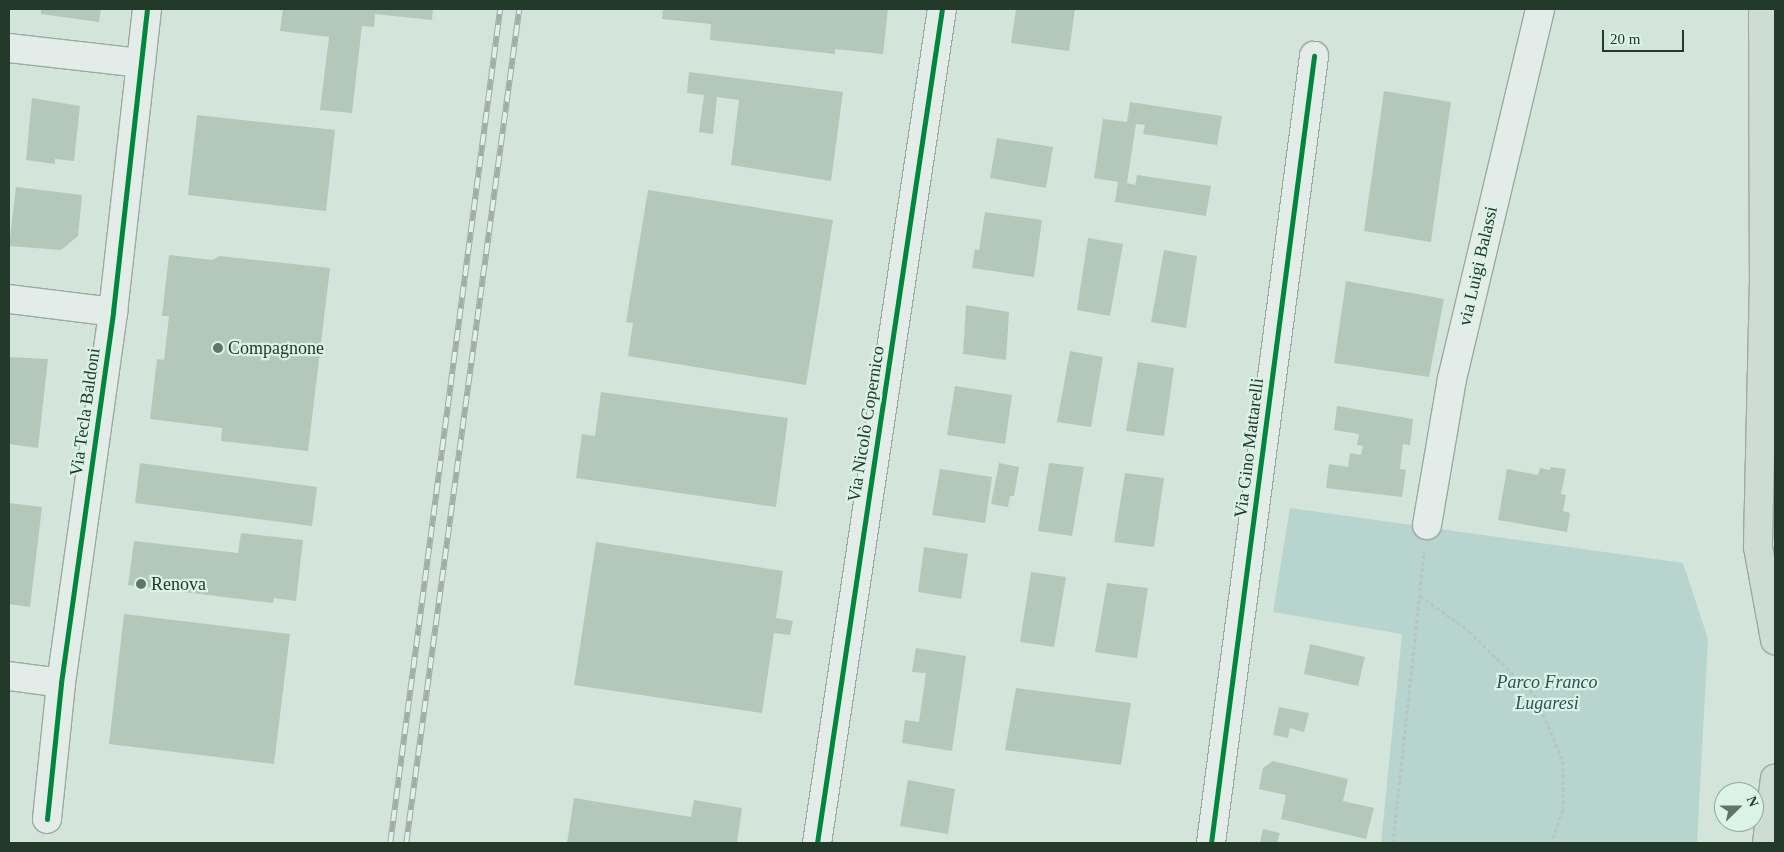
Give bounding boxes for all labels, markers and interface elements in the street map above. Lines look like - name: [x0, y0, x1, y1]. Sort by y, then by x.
- scale bar: [1604, 20, 1686, 52]
- text: 20 m: [1610, 31, 1640, 47]
- street label: via Luigi Balassi: [1454, 204, 1502, 328]
- place label: Compagnone: [228, 337, 324, 359]
- marker: Compagnone: [212, 342, 224, 354]
- street label: Via Nicolò Copernico: [843, 344, 889, 504]
- street label: Via Tecla Baldoni: [65, 346, 105, 478]
- street label: Via Gino Mattarelli: [1230, 377, 1268, 519]
- place label: Renova: [151, 573, 206, 595]
- marker: Renova: [135, 578, 147, 590]
- park label: Parco Franco Lugaresi: [1497, 672, 1597, 714]
- north arrow: [1714, 782, 1764, 832]
- text: N: [1744, 794, 1761, 809]

